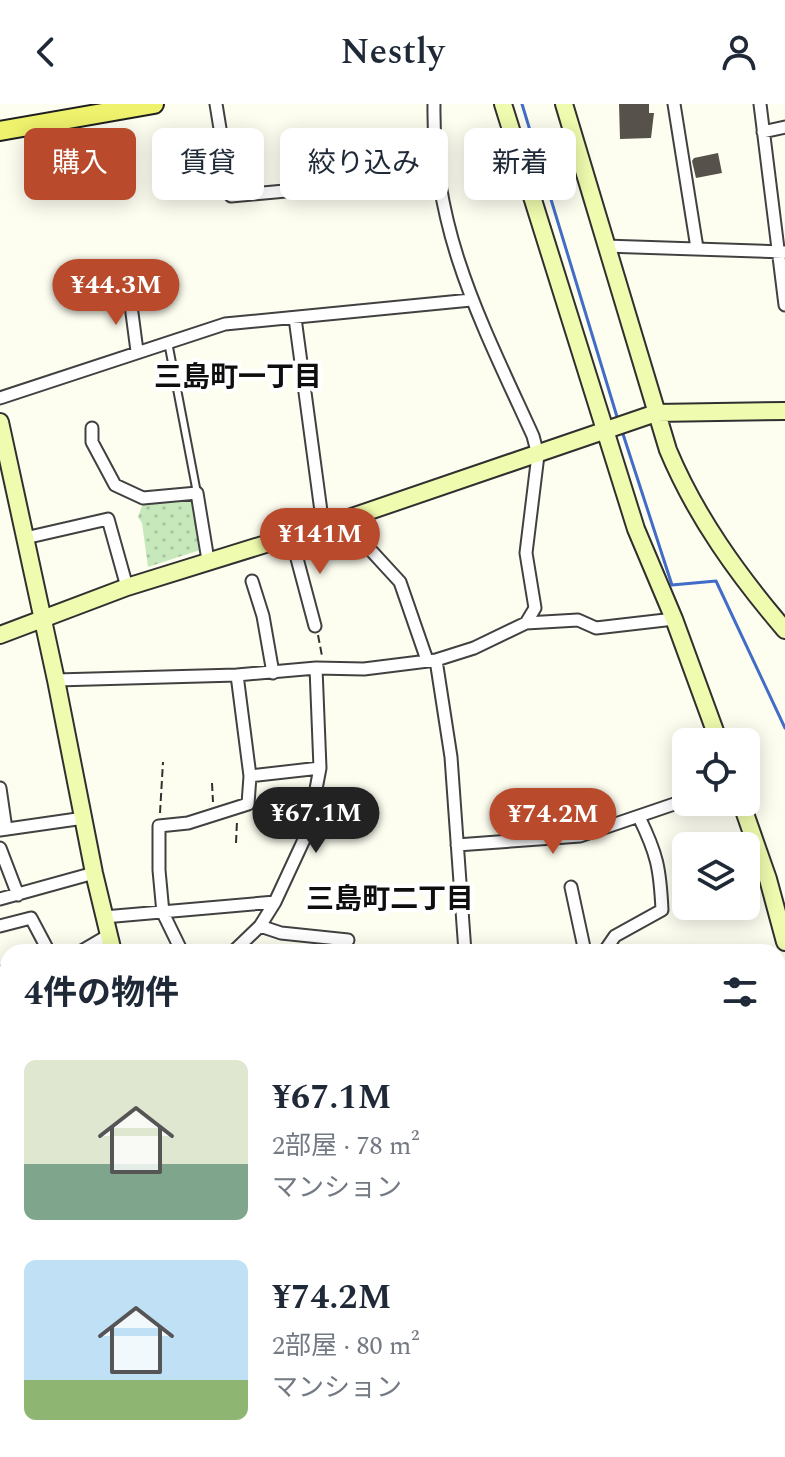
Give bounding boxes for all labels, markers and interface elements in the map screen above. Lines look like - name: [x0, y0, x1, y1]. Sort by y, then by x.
- text: Nestly: [340, 25, 445, 80]
- icon: back: [24, 30, 68, 74]
- icon: person: [717, 30, 761, 74]
- chip: 購入: [24, 128, 136, 200]
- chip: 賃貸: [152, 128, 264, 200]
- chip: 絞り込み: [280, 128, 448, 200]
- chip: 新着: [464, 128, 576, 200]
- pin: ¥44.3M: [51, 259, 181, 327]
- text: ¥44.3M: [70, 265, 162, 305]
- district label: 三島町一丁目: [154, 356, 322, 399]
- pin: ¥141M: [264, 508, 376, 576]
- text: ¥141M: [278, 514, 362, 554]
- map controls: [672, 728, 760, 920]
- button: locate: [672, 728, 760, 816]
- pin: ¥67.1M: [251, 787, 381, 855]
- pin: ¥74.2M: [488, 788, 618, 856]
- text: ¥67.1M: [270, 793, 362, 833]
- text: ¥74.2M: [507, 794, 599, 834]
- button: layers: [672, 832, 760, 920]
- district label: 三島町二丁目: [306, 878, 474, 921]
- text: 4件の物件: [24, 968, 179, 1020]
- icon: filters: [718, 970, 762, 1014]
- text: ¥67.1M: [272, 1072, 391, 1124]
- icon: home: [88, 1092, 184, 1188]
- text: 2部屋 · 78 m²: [272, 1126, 420, 1166]
- text: マンション: [272, 1168, 402, 1208]
- text: ¥74.2M: [272, 1272, 391, 1324]
- icon: home: [88, 1292, 184, 1388]
- text: 2部屋 · 80 m²: [272, 1326, 420, 1366]
- text: マンション: [272, 1368, 402, 1408]

